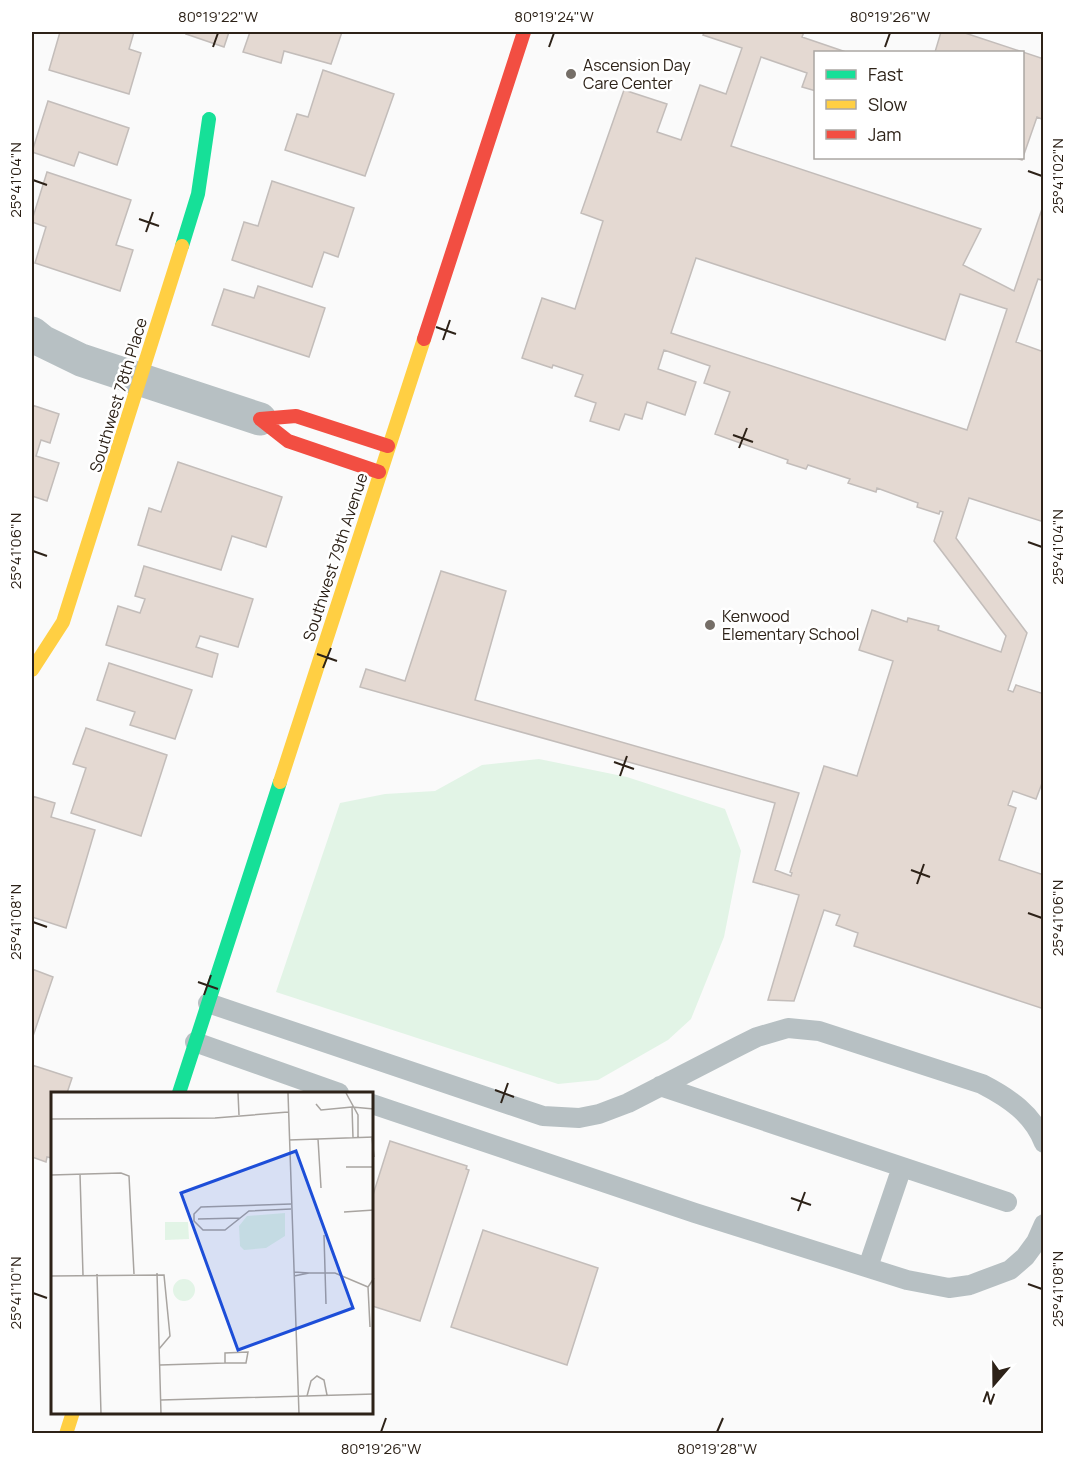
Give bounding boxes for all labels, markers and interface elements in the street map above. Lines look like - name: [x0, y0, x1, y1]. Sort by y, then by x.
- text: 80°19'22"W: [178, 6, 258, 27]
- text: 80°19'24"W: [514, 6, 594, 27]
- text: 80°19'26"W: [850, 6, 930, 27]
- legend: [814, 51, 1024, 159]
- place label: Ascension Day Care Center: [583, 54, 691, 94]
- text: Fast: [868, 62, 903, 86]
- marker: Ascension Day Care Center: [564, 67, 578, 81]
- text: Slow: [868, 92, 908, 116]
- text: Jam: [868, 122, 902, 146]
- text: 25°41'02"N: [1047, 138, 1068, 214]
- text: 25°41'04"N: [5, 142, 26, 218]
- street label: Southwest 78th Place: [84, 315, 152, 475]
- street label: Southwest 79th Avenue: [297, 470, 373, 644]
- text: 25°41'04"N: [1047, 509, 1068, 585]
- text: 25°41'06"N: [5, 513, 26, 589]
- place label: Kenwood Elementary School: [722, 605, 860, 645]
- marker: Kenwood Elementary School: [703, 618, 717, 632]
- text: 25°41'06"N: [1047, 880, 1068, 956]
- text: 25°41'08"N: [5, 884, 26, 960]
- inset map: [51, 1092, 374, 1414]
- text: 25°41'08"N: [1047, 1251, 1068, 1327]
- text: 25°41'10"N: [5, 1256, 26, 1330]
- north arrow: [964, 1354, 1024, 1414]
- text: N: [980, 1386, 998, 1410]
- text: 80°19'26"W: [341, 1438, 421, 1459]
- text: 80°19'28"W: [677, 1438, 757, 1459]

